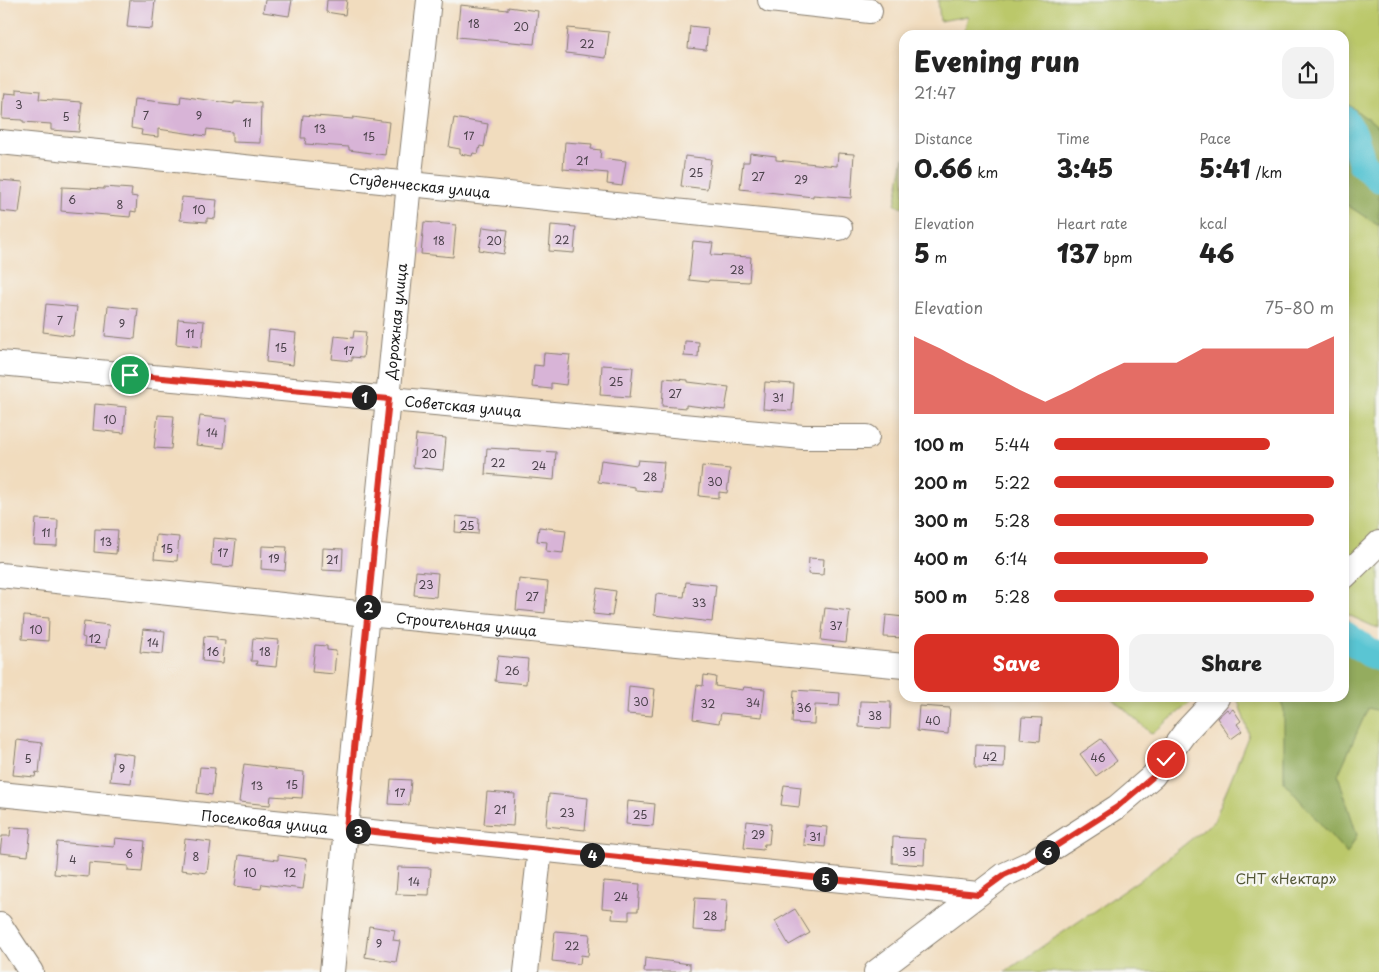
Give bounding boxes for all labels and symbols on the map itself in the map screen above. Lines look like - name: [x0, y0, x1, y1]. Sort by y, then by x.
- house number: 18: [468, 15, 480, 32]
- house number: 20: [513, 18, 529, 35]
- house number: 22: [580, 35, 594, 52]
- house number: 3: [15, 96, 23, 113]
- house number: 7: [143, 107, 149, 124]
- house number: 9: [196, 107, 202, 124]
- house number: 5: [62, 108, 70, 125]
- house number: 11: [242, 114, 252, 131]
- house number: 13: [314, 120, 326, 137]
- house number: 17: [464, 127, 475, 144]
- house number: 15: [363, 128, 375, 145]
- house number: 21: [576, 152, 588, 169]
- house number: 25: [689, 164, 703, 181]
- street label: Студенческая улица: [348, 167, 492, 203]
- house number: 27: [751, 168, 765, 185]
- house number: 29: [794, 171, 808, 188]
- house number: 6: [68, 191, 76, 208]
- house number: 8: [117, 196, 124, 213]
- house number: 10: [193, 201, 205, 218]
- house number: 22: [555, 231, 569, 248]
- house number: 18: [433, 232, 445, 249]
- house number: 20: [486, 232, 502, 249]
- house number: 28: [730, 261, 744, 278]
- street label: Дорожная улица: [379, 262, 412, 381]
- house number: 7: [57, 312, 63, 329]
- house number: 9: [119, 315, 125, 332]
- house number: 11: [185, 325, 195, 342]
- house number: 15: [275, 339, 287, 356]
- house number: 17: [344, 342, 355, 359]
- pin: [109, 354, 151, 396]
- house number: 25: [609, 373, 623, 390]
- pin: 1: [352, 384, 376, 410]
- house number: 27: [668, 385, 682, 402]
- house number: 31: [772, 389, 784, 406]
- street label: Советская улица: [403, 390, 523, 422]
- house number: 10: [104, 411, 116, 428]
- house number: 14: [206, 424, 218, 441]
- house number: 20: [421, 445, 437, 462]
- house number: 22: [491, 454, 505, 471]
- house number: 24: [532, 457, 546, 474]
- house number: 28: [643, 468, 657, 485]
- house number: 30: [707, 473, 723, 490]
- house number: 25: [460, 517, 474, 534]
- house number: 11: [41, 524, 51, 541]
- house number: 13: [100, 533, 112, 550]
- house number: 15: [161, 540, 173, 557]
- house number: 17: [218, 544, 229, 561]
- house number: 19: [268, 550, 280, 567]
- house number: 21: [326, 551, 338, 568]
- house number: 23: [419, 576, 433, 593]
- house number: 27: [525, 588, 539, 605]
- pin: 2: [356, 594, 380, 620]
- house number: 33: [692, 594, 706, 611]
- street label: Строительная улица: [395, 606, 538, 641]
- house number: 37: [830, 617, 843, 634]
- house number: 10: [30, 621, 42, 638]
- house number: 12: [89, 630, 102, 647]
- house number: 14: [147, 634, 159, 651]
- house number: 16: [207, 643, 220, 660]
- house number: 18: [259, 643, 271, 660]
- house number: 26: [504, 662, 520, 679]
- house number: 30: [633, 693, 649, 710]
- house number: 34: [746, 694, 760, 711]
- house number: 32: [701, 695, 716, 712]
- house number: 36: [797, 699, 812, 716]
- house number: 38: [868, 707, 882, 724]
- house number: 40: [925, 712, 941, 729]
- pin: [1145, 738, 1187, 780]
- house number: 42: [983, 748, 998, 765]
- house number: 46: [1091, 749, 1106, 766]
- house number: 5: [24, 750, 32, 767]
- house number: 9: [119, 760, 125, 777]
- house number: 15: [286, 776, 298, 793]
- house number: 13: [251, 777, 263, 794]
- house number: 17: [395, 784, 406, 801]
- house number: 21: [494, 801, 506, 818]
- street label: Поселковая улица: [200, 804, 329, 838]
- house number: 23: [560, 804, 574, 821]
- house number: 25: [633, 806, 647, 823]
- pin: 3: [346, 818, 370, 844]
- house number: 29: [751, 826, 765, 843]
- house number: 31: [809, 828, 821, 845]
- pin: 6: [1034, 840, 1060, 864]
- pin: 4: [580, 842, 604, 868]
- house number: 35: [902, 843, 916, 860]
- house number: 6: [125, 845, 133, 862]
- house number: 8: [193, 848, 200, 865]
- house number: 4: [69, 851, 77, 868]
- house number: 10: [244, 864, 256, 881]
- house number: 12: [284, 864, 297, 881]
- pin: 5: [812, 866, 838, 892]
- park label: СНТ «Нектар»: [1235, 868, 1337, 889]
- house number: 14: [408, 873, 420, 890]
- house number: 24: [614, 888, 628, 905]
- house number: 28: [703, 907, 717, 924]
- house number: 9: [376, 935, 382, 952]
- house number: 22: [565, 937, 579, 954]

